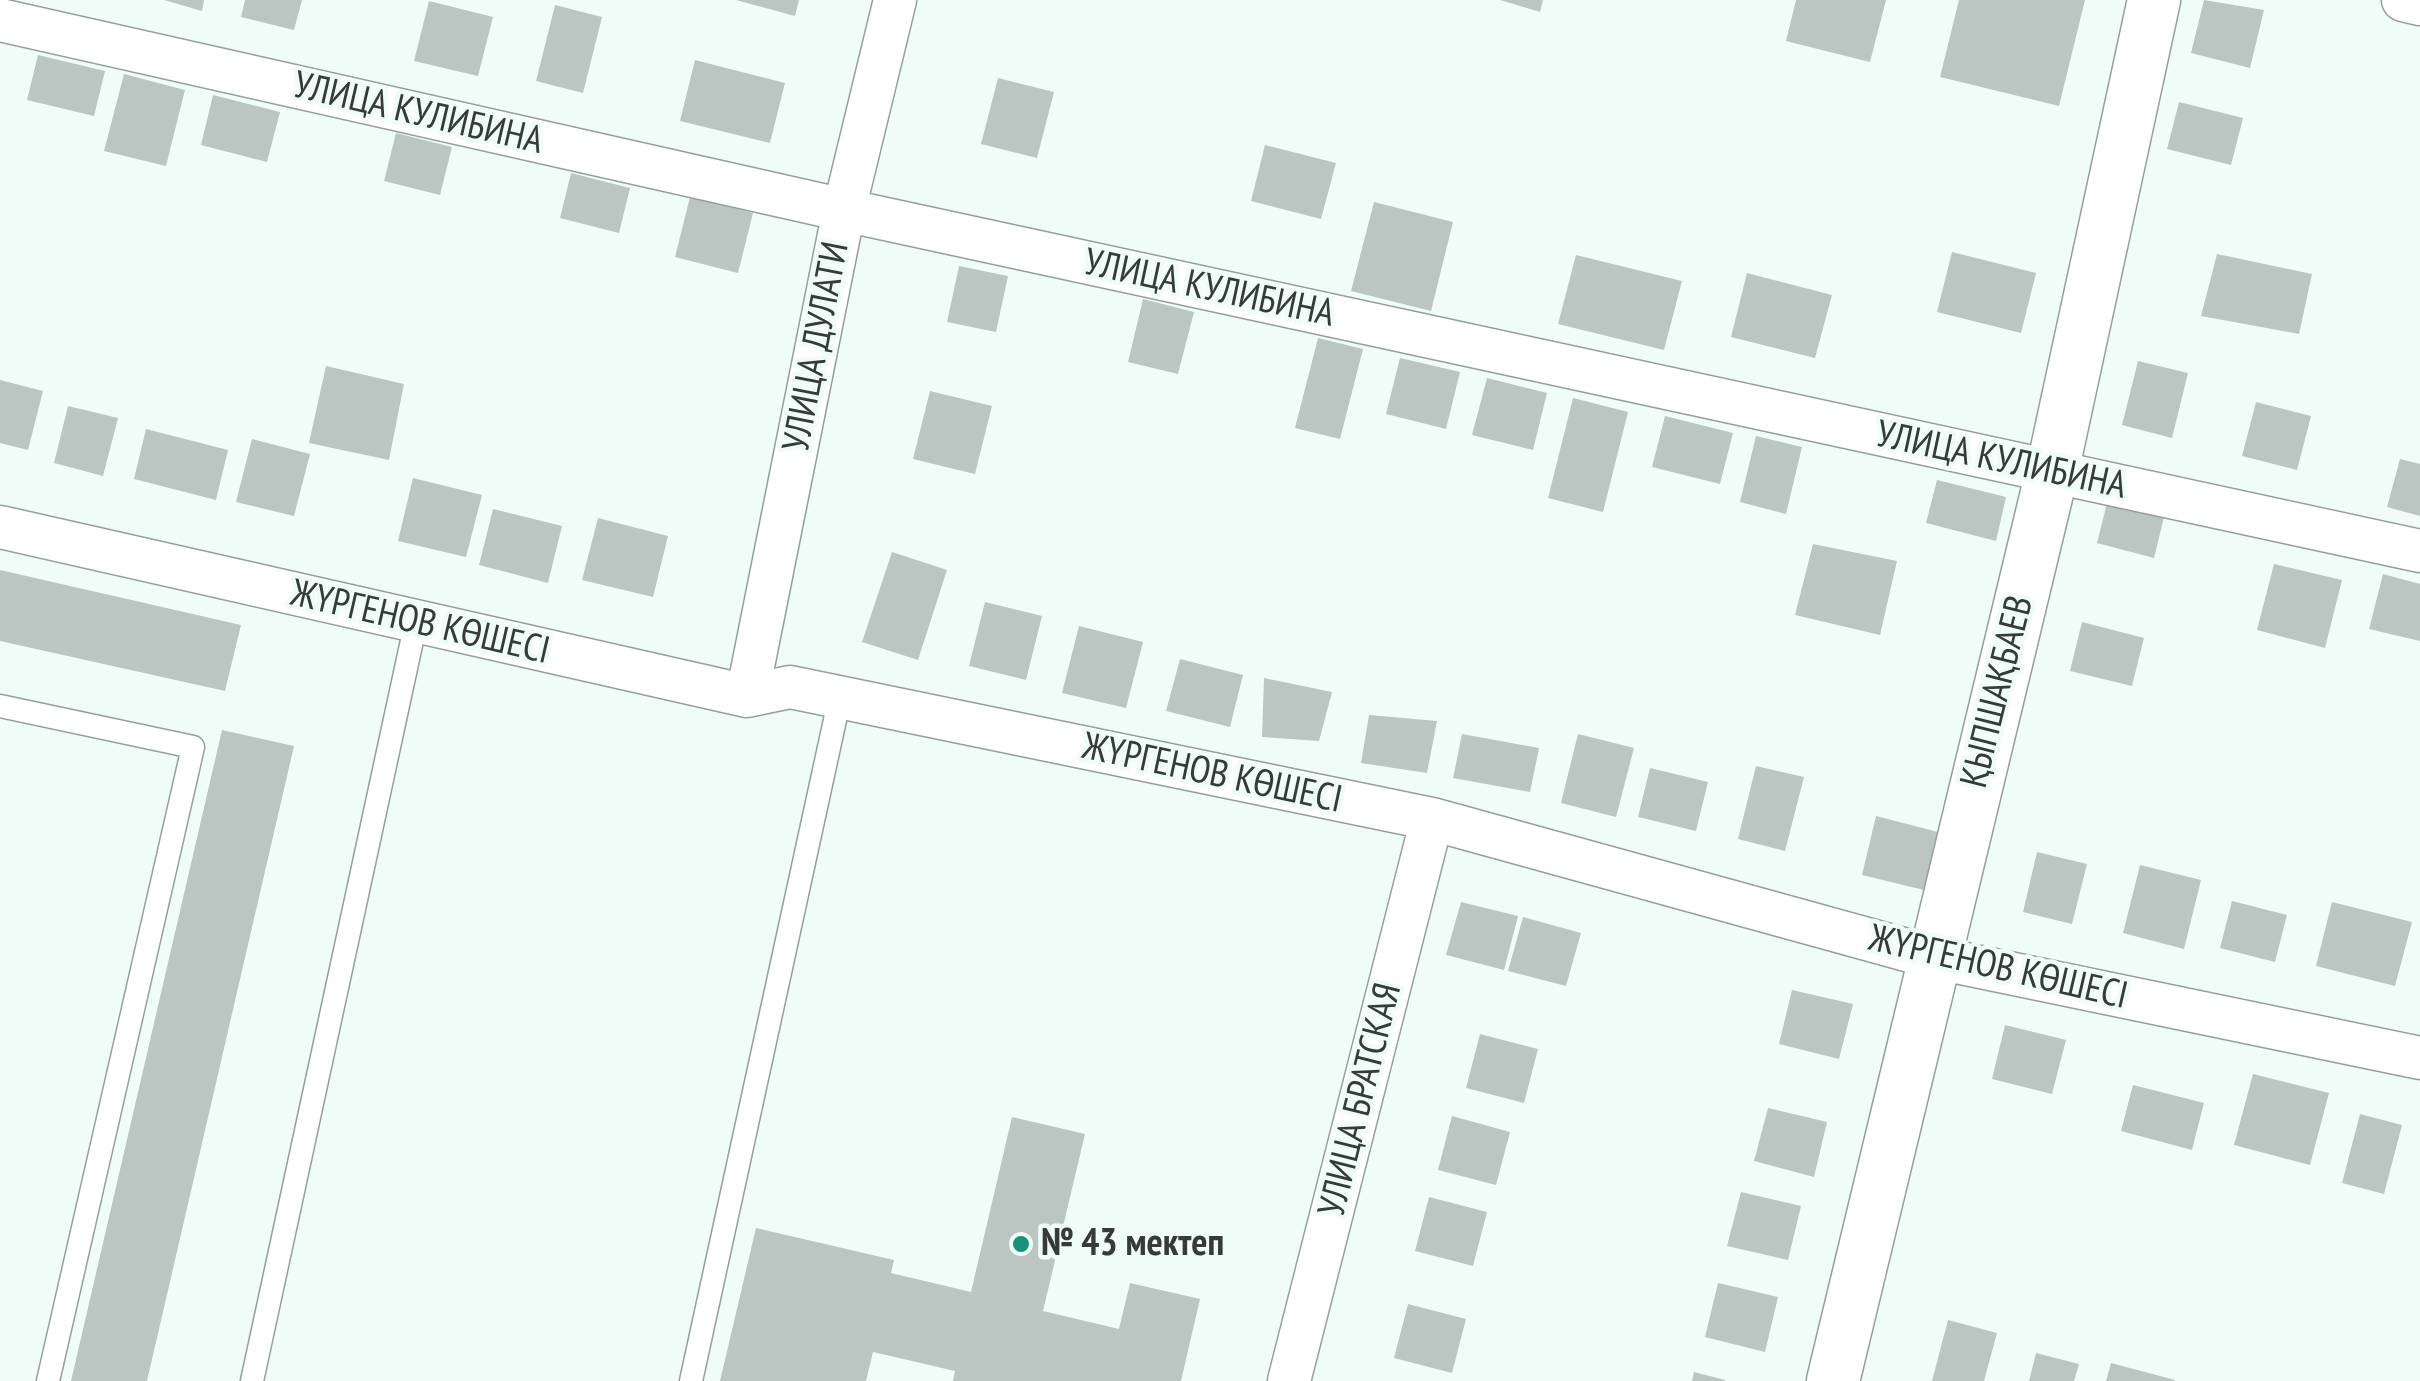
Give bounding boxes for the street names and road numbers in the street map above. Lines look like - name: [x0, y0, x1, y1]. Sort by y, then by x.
- street label: УЛИЦА КУЛИБИНА: [289, 63, 547, 165]
- street label: УЛИЦА ДУЛАТИ: [774, 238, 860, 456]
- street label: УЛИЦА КУЛИБИНА: [1080, 240, 1338, 338]
- street label: УЛИЦА КУЛИБИНА: [1872, 412, 2130, 510]
- street label: ЖҮРГЕНОВ КӨШЕСІ: [286, 571, 554, 675]
- street label: ҚЫПШАҚБАЕВ: [1952, 592, 2044, 792]
- street label: ЖҮРГЕНОВ КӨШЕСІ: [1078, 724, 1346, 824]
- street label: ЖҮРГЕНОВ КӨШЕСІ: [1864, 916, 2132, 1020]
- street label: УЛИЦА БРАТСКАЯ: [1310, 979, 1412, 1221]

